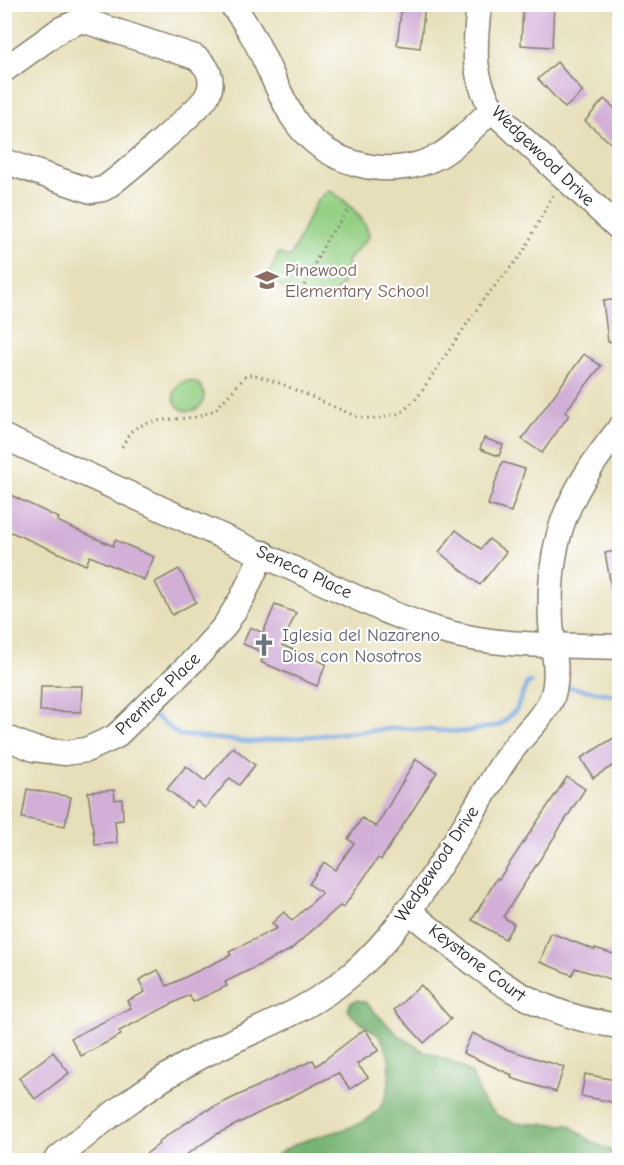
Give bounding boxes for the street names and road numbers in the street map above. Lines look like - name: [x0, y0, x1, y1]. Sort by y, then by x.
- street label: Wedgewood Drive: [487, 101, 599, 211]
- street label: Seneca Place: [253, 541, 355, 603]
- street label: Prentice Place: [111, 648, 205, 740]
- street label: Wedgewood Drive: [390, 802, 484, 926]
- street label: Keystone Court: [424, 920, 530, 1007]

